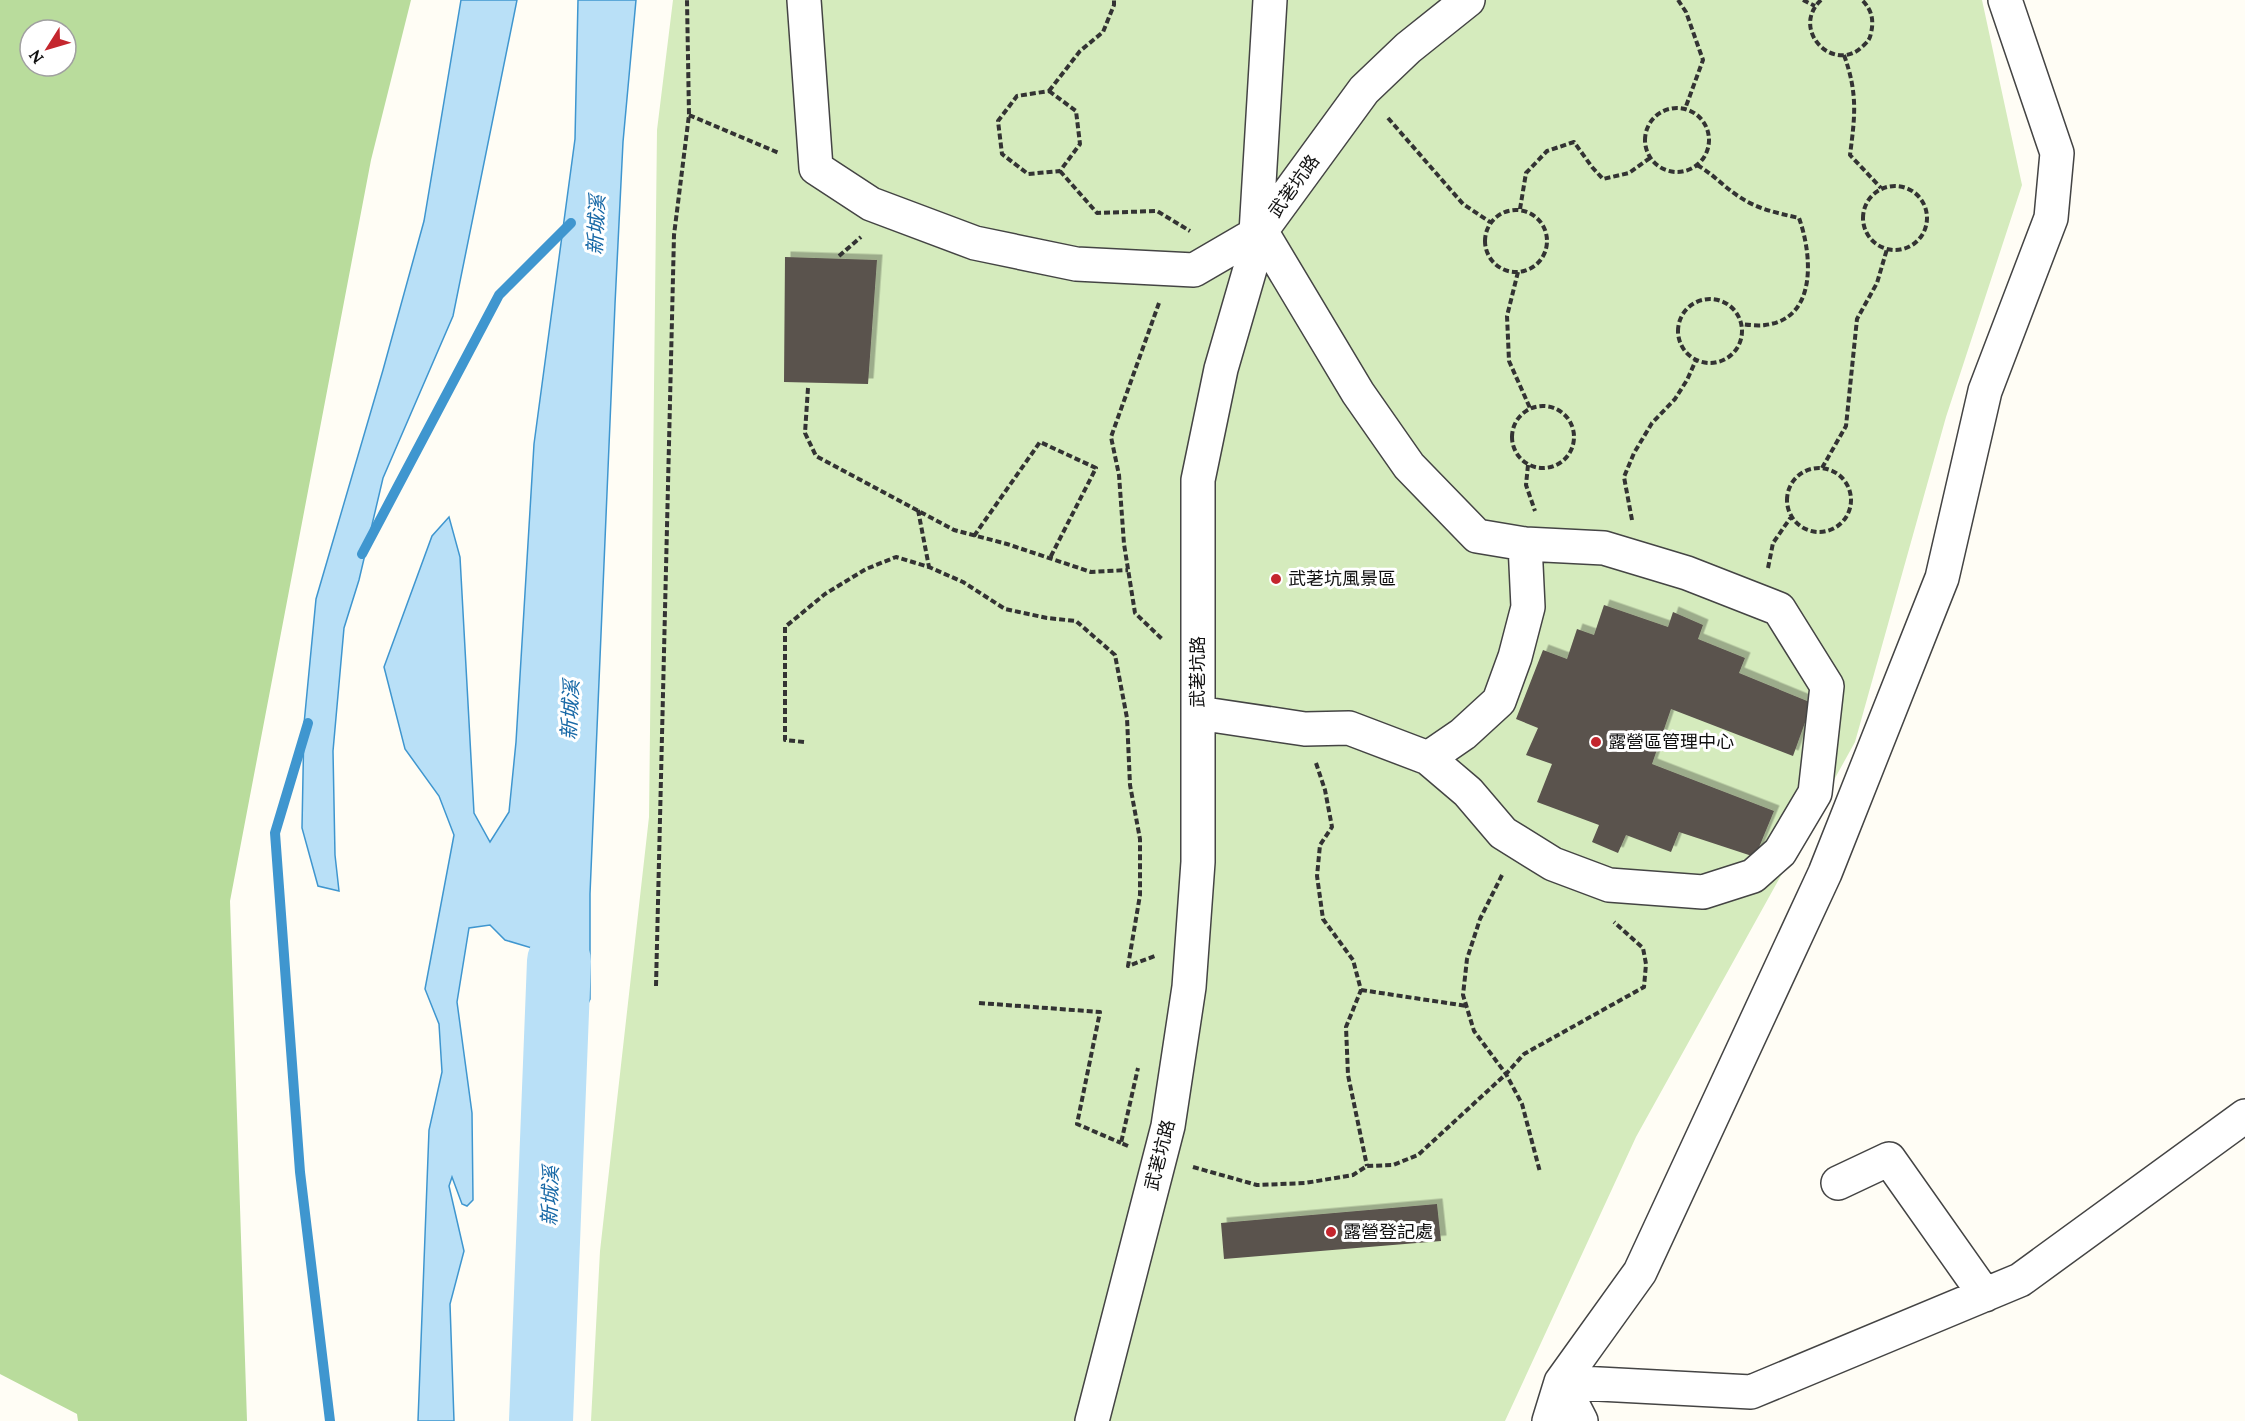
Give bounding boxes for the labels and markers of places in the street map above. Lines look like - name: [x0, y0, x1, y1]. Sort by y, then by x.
- place label: 武荖坑風景區: [1288, 567, 1396, 590]
- marker: 武荖坑風景區: [1269, 572, 1283, 586]
- place label: 露營區管理中心: [1608, 730, 1734, 753]
- marker: 露營區管理中心: [1589, 735, 1603, 749]
- place label: 露營登記處: [1343, 1220, 1433, 1243]
- marker: 露營登記處: [1324, 1225, 1338, 1239]

